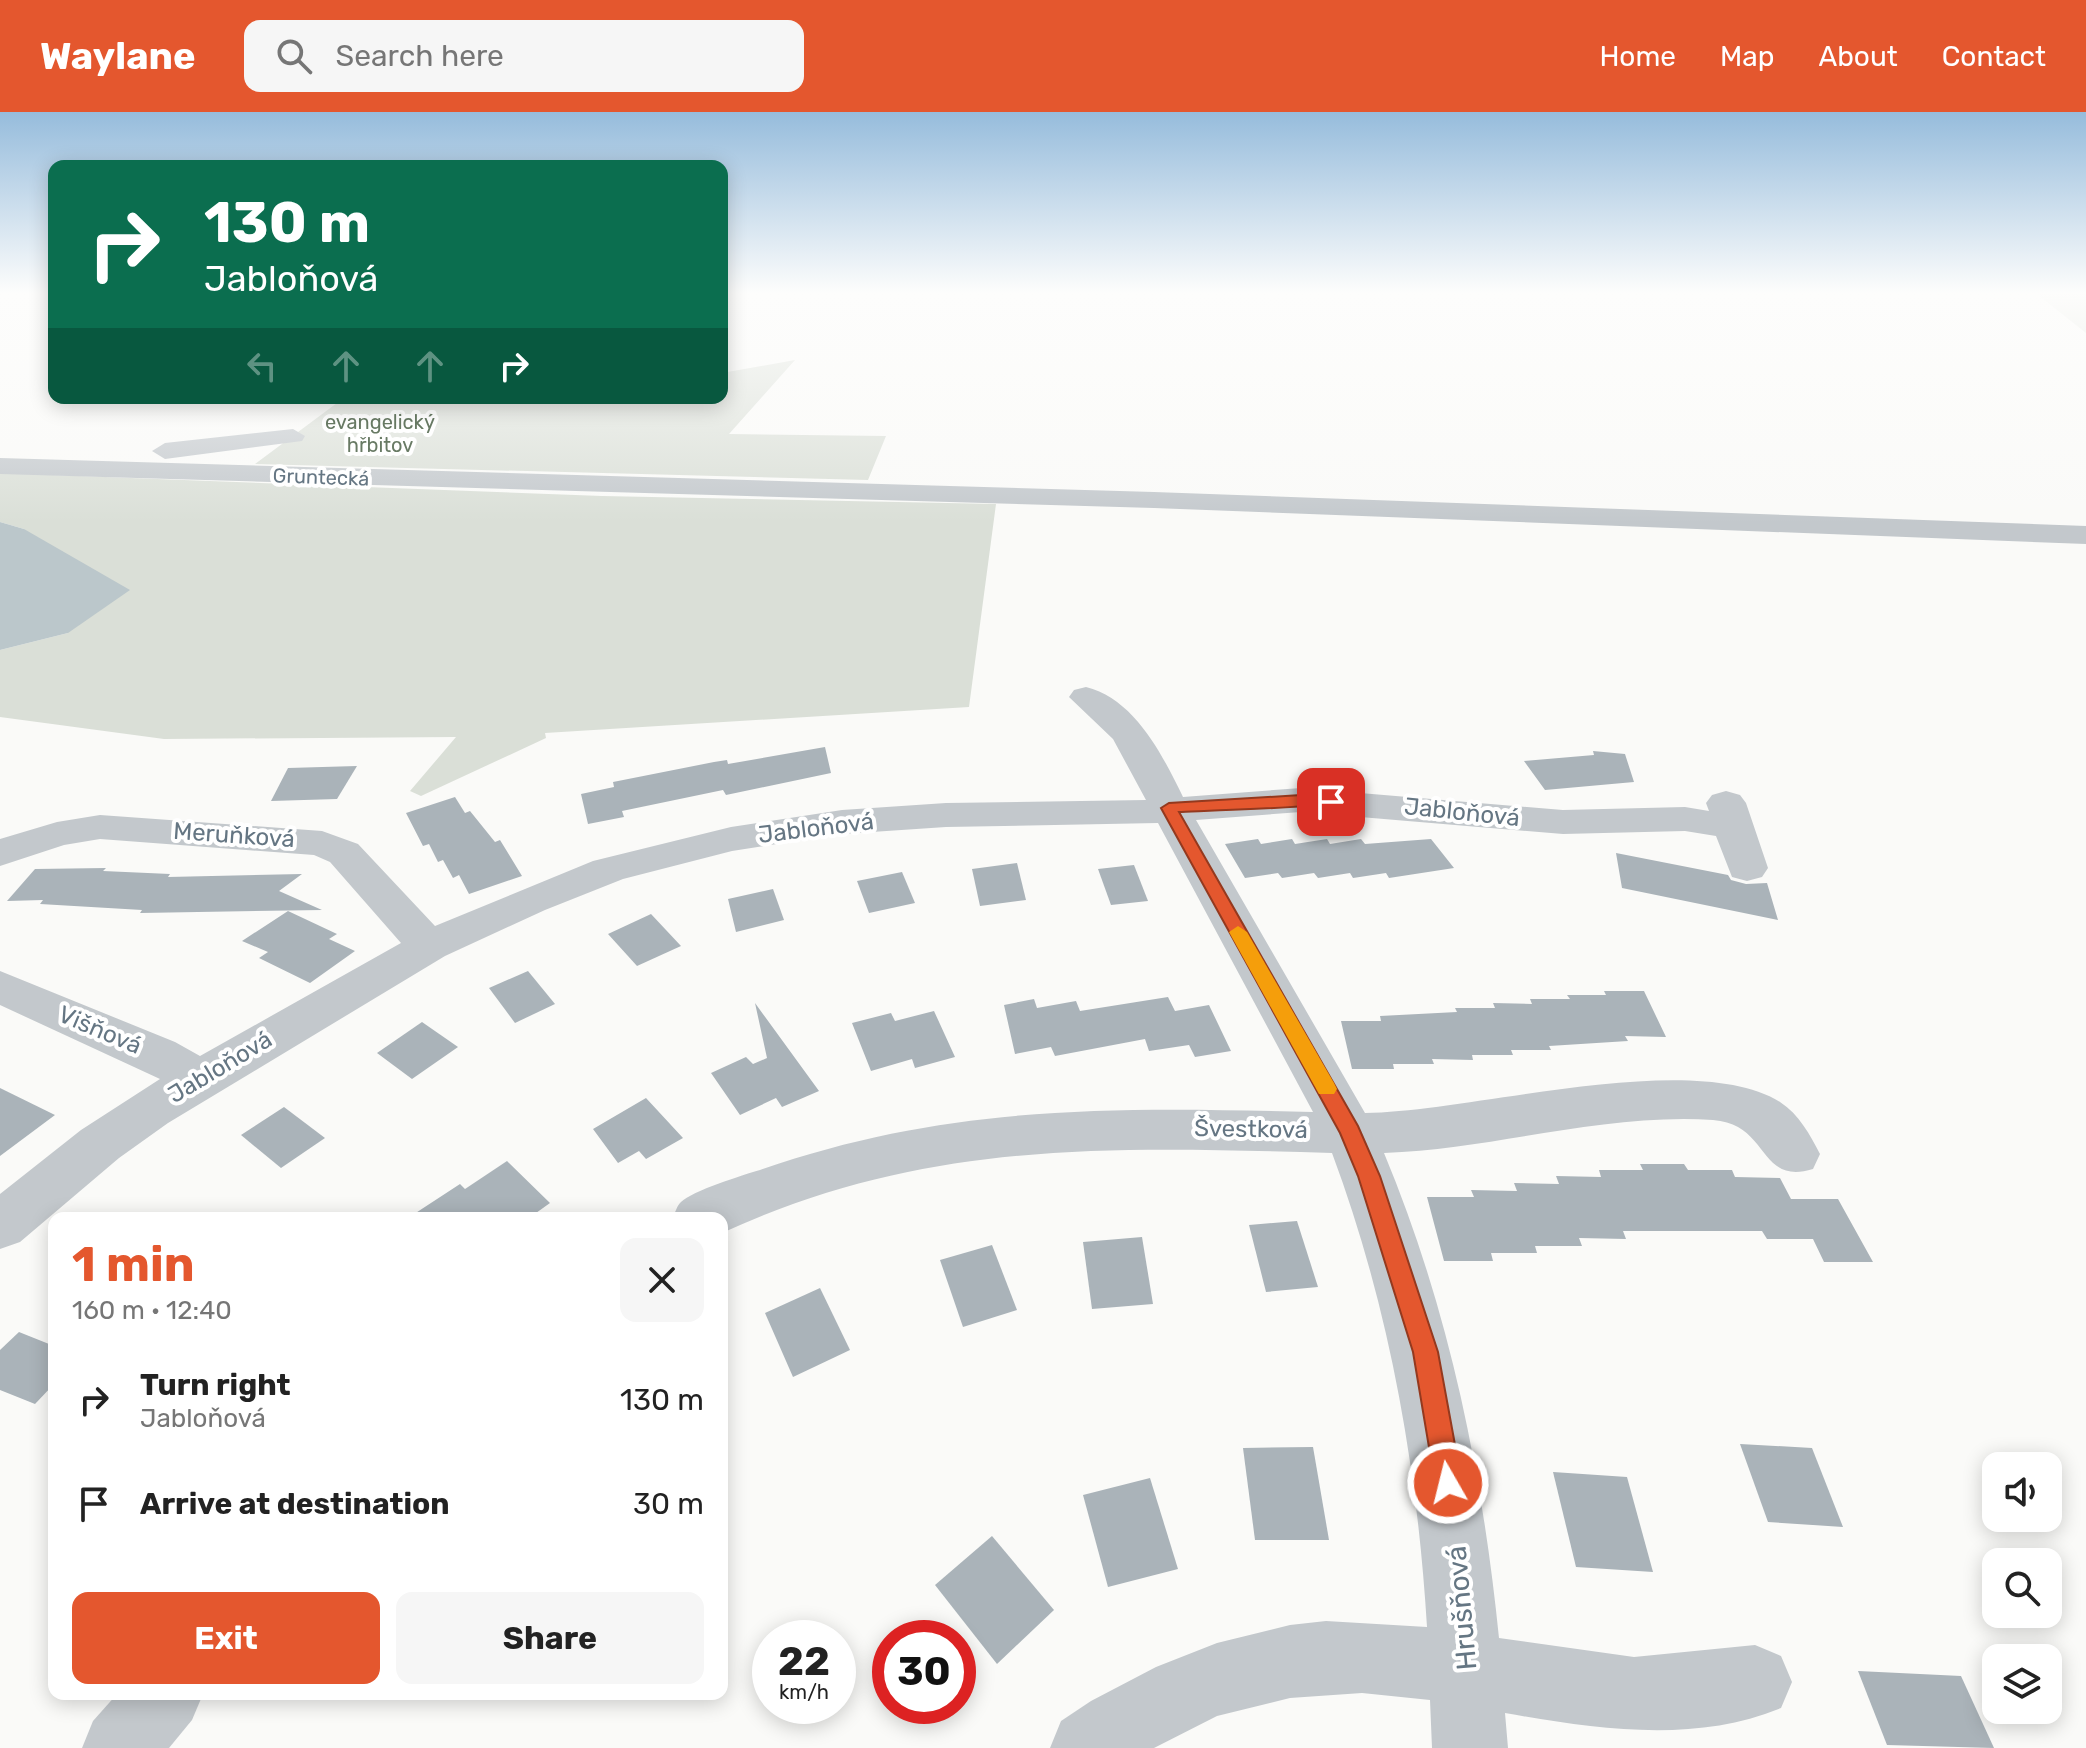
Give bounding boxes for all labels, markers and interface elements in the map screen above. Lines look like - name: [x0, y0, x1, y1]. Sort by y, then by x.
- search box: [244, 20, 804, 92]
- text: Waylane: [40, 33, 196, 79]
- icon: search: [272, 34, 316, 78]
- text: Search here: [336, 38, 504, 74]
- text: Home: [1599, 40, 1676, 73]
- text: Map: [1720, 40, 1774, 73]
- text: About: [1818, 40, 1898, 73]
- text: Contact: [1942, 40, 2046, 73]
- text: 130 m: [204, 190, 370, 256]
- icon: right: [72, 192, 176, 296]
- text: Jabloňová: [204, 257, 378, 300]
- icon: left: [240, 344, 284, 388]
- icon: ahead: [324, 344, 368, 388]
- icon: ahead: [408, 344, 452, 388]
- icon: right: [492, 344, 536, 388]
- park label: evangelický hřbitov: [325, 410, 435, 457]
- street label: Gruntecká: [272, 463, 370, 491]
- pin: [1297, 768, 1365, 836]
- icon: arrive: [1309, 780, 1353, 824]
- street label: Jabloňová: [1403, 792, 1521, 832]
- street label: Jabloňová: [757, 807, 875, 849]
- street label: Meruňková: [172, 817, 296, 853]
- street label: Višňová: [54, 1000, 146, 1060]
- street label: Jabloňová: [163, 1025, 277, 1109]
- street label: Švestková: [1194, 1114, 1308, 1144]
- text: 1 min: [72, 1236, 195, 1293]
- button: close: [620, 1238, 704, 1322]
- text: 160 m · 12:40: [72, 1295, 232, 1326]
- text: Turn right: [140, 1367, 291, 1403]
- icon: right: [72, 1378, 116, 1422]
- text: 130 m: [620, 1382, 704, 1418]
- text: Jabloňová: [140, 1403, 266, 1434]
- position arrow: [1406, 1441, 1490, 1525]
- map controls: [1982, 1452, 2062, 1724]
- button: sound: [1982, 1452, 2062, 1532]
- icon: arrive: [72, 1482, 116, 1526]
- text: Arrive at destination: [140, 1486, 450, 1522]
- text: 30 m: [633, 1486, 704, 1522]
- street label: Hrušňová: [1440, 1544, 1483, 1672]
- button: search: [1982, 1548, 2062, 1628]
- button: Exit: [72, 1592, 380, 1684]
- button: Share: [396, 1592, 704, 1684]
- speed limit sign: 30: [872, 1620, 976, 1724]
- text: 22: [778, 1638, 830, 1685]
- button: layers: [1982, 1644, 2062, 1724]
- text: km/h: [779, 1680, 829, 1704]

